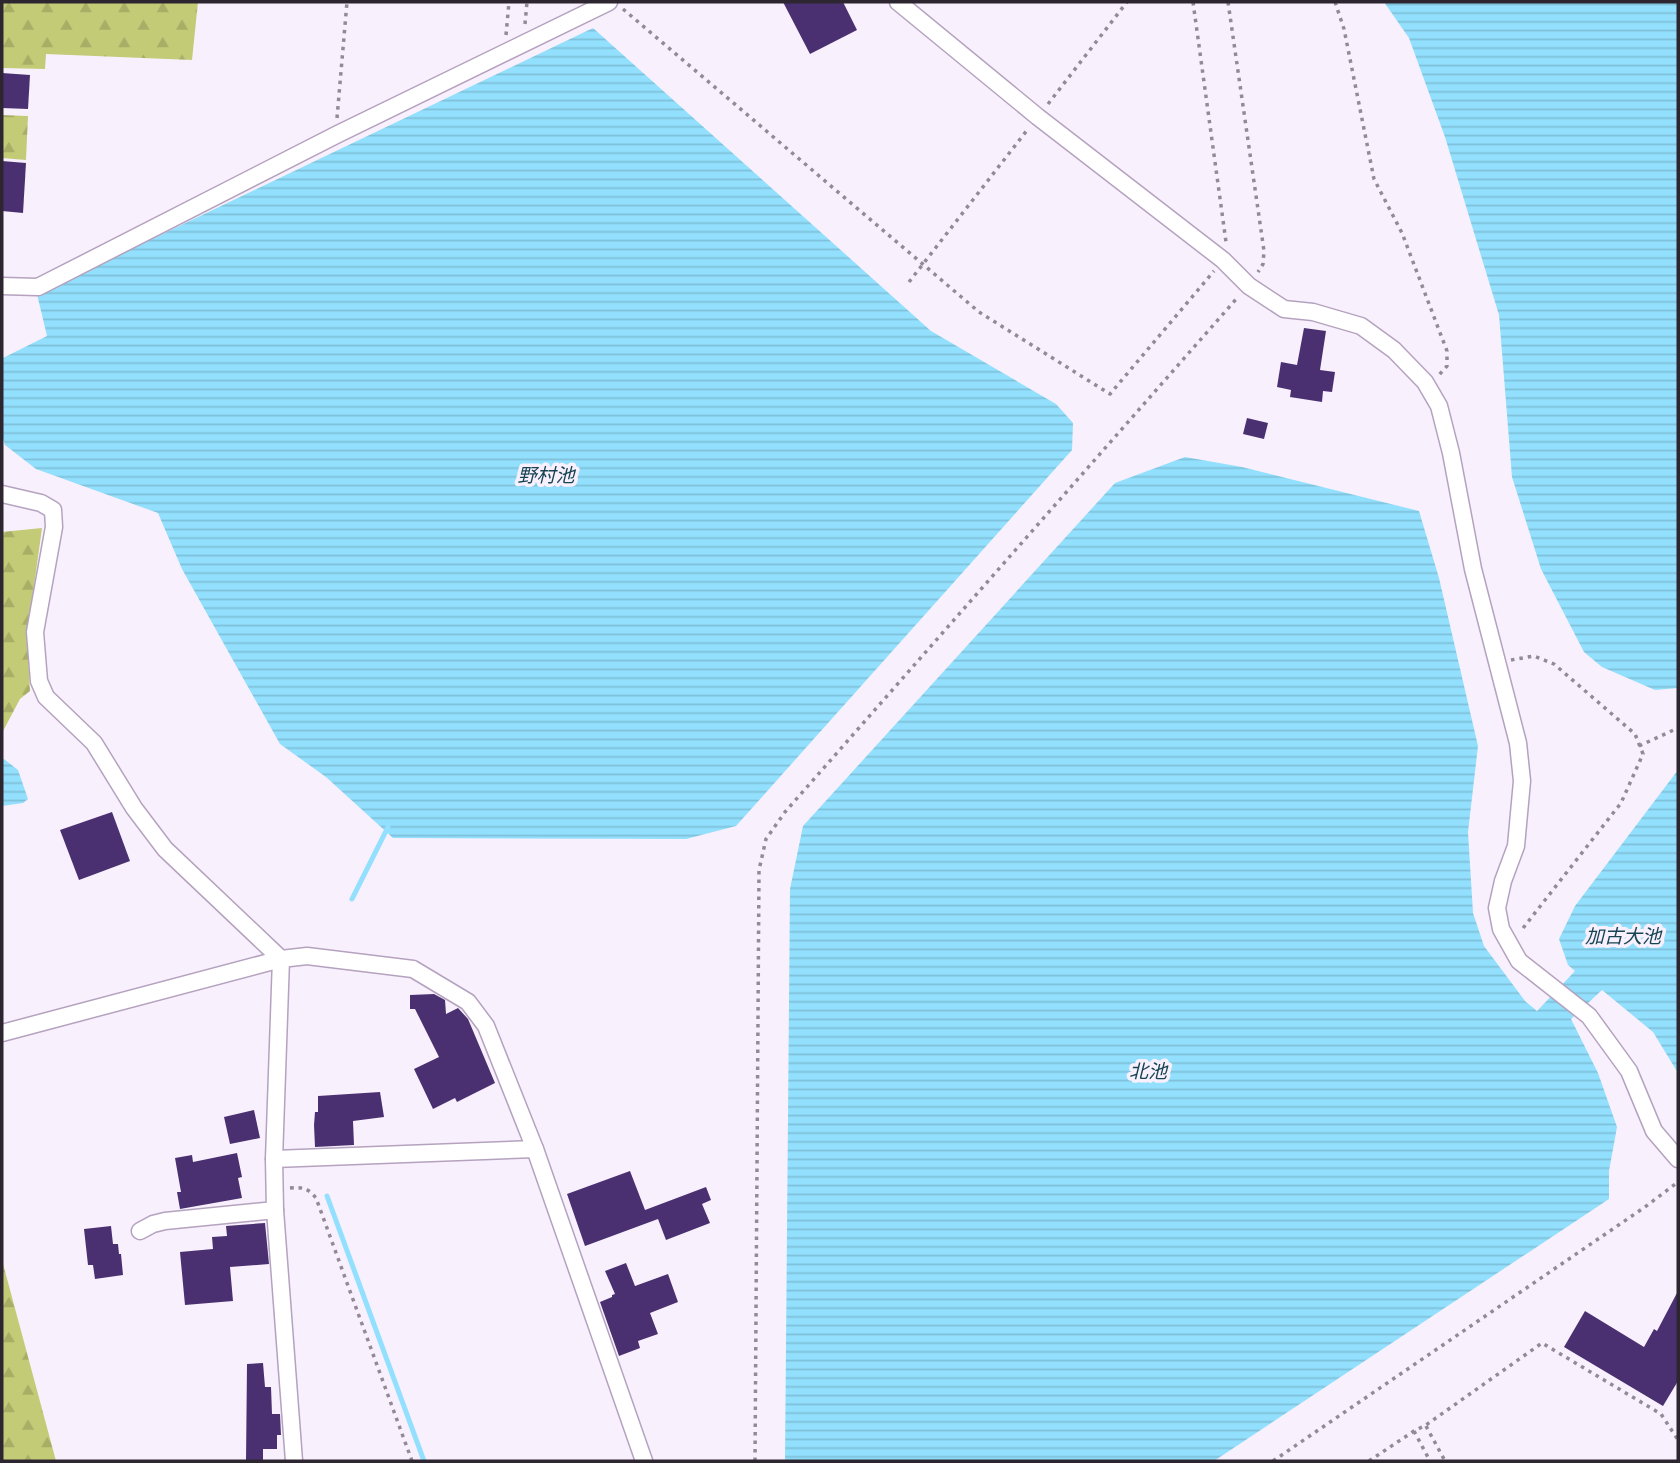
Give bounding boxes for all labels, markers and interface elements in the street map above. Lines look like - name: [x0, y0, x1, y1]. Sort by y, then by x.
- water label: 野村池: [517, 464, 576, 486]
- water label: 加古大池: [1585, 925, 1663, 947]
- water label: 北池: [1129, 1060, 1169, 1082]

